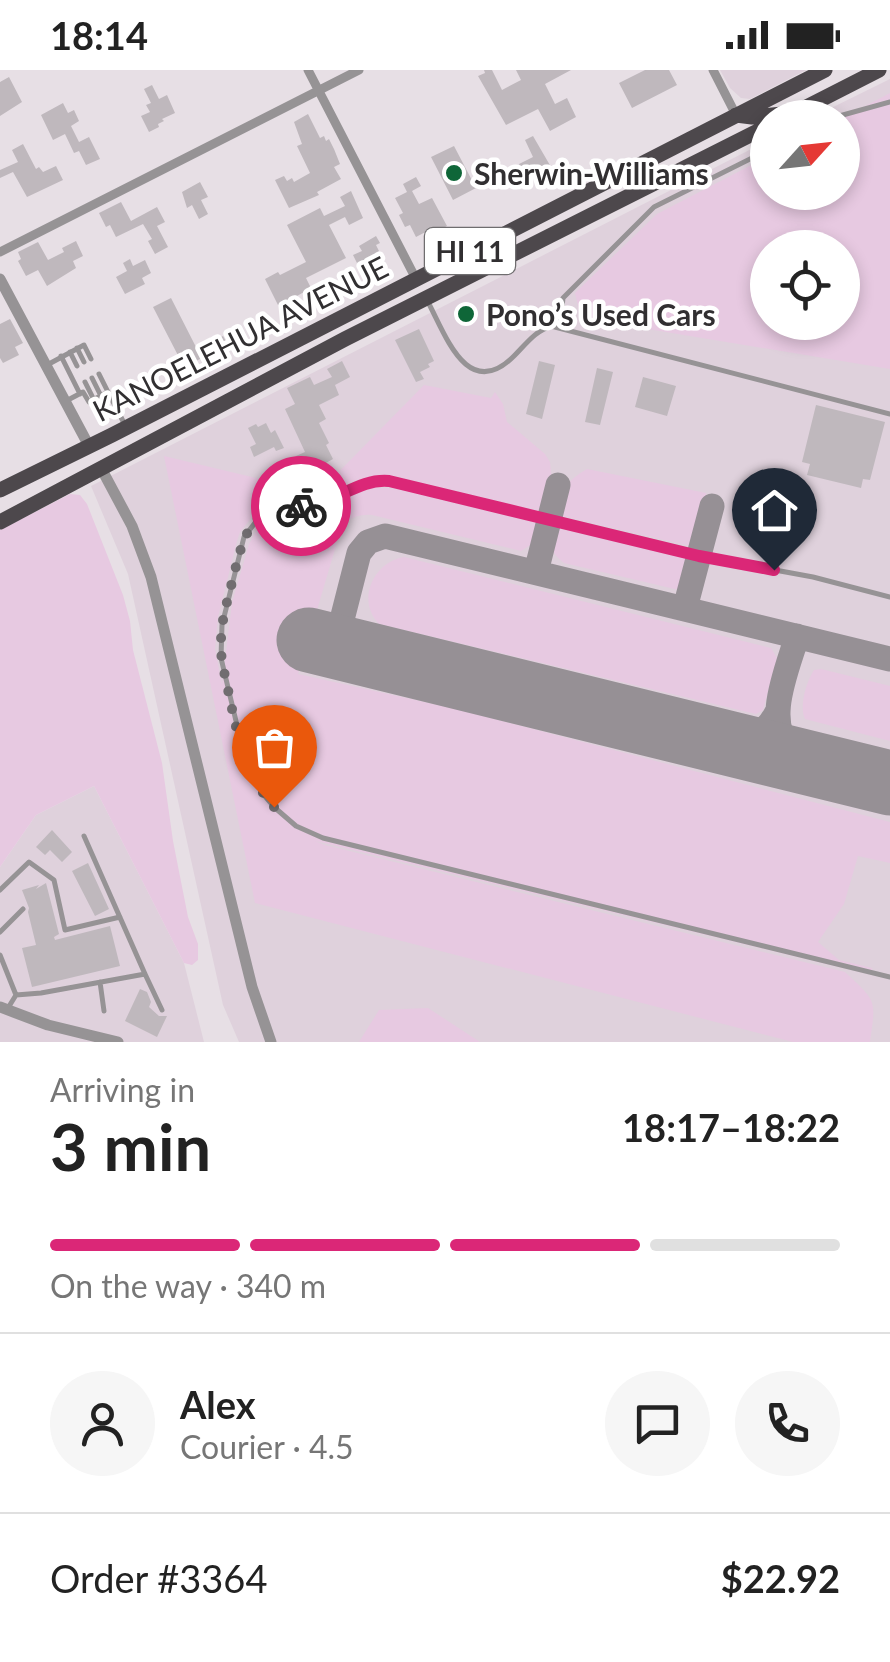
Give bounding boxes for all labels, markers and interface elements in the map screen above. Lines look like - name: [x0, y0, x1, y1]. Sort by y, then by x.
- text: 18:14: [50, 12, 148, 58]
- north arrow: [750, 100, 860, 210]
- map controls: [750, 100, 860, 340]
- place label: Sherwin-Williams: [474, 155, 709, 191]
- marker: Sherwin-Williams: [443, 162, 465, 184]
- road number: HI 11: [425, 228, 515, 274]
- button: locate: [750, 230, 860, 340]
- street label: KANOELEHUA AVENUE: [86, 248, 394, 428]
- place label: Pono’s Used Cars: [486, 296, 716, 332]
- marker: Pono’s Used Cars: [455, 303, 477, 325]
- courier: [251, 456, 351, 556]
- pin: [732, 468, 817, 571]
- icon: bike: [274, 479, 329, 534]
- icon: home: [747, 483, 802, 538]
- pin: [232, 705, 317, 808]
- icon: bag: [247, 720, 302, 775]
- text: Arriving in: [50, 1070, 195, 1109]
- text: 18:17–18:22: [622, 1104, 840, 1150]
- text: 3 min: [50, 1107, 211, 1185]
- text: On the way · 340 m: [50, 1266, 326, 1305]
- button: person: [50, 1371, 155, 1476]
- button: chat: [605, 1371, 710, 1476]
- button: phone: [735, 1371, 840, 1476]
- text: Alex: [180, 1381, 256, 1427]
- text: Courier · 4.5: [180, 1427, 354, 1466]
- text: Order #3364: [50, 1555, 267, 1601]
- text: $22.92: [721, 1555, 840, 1601]

